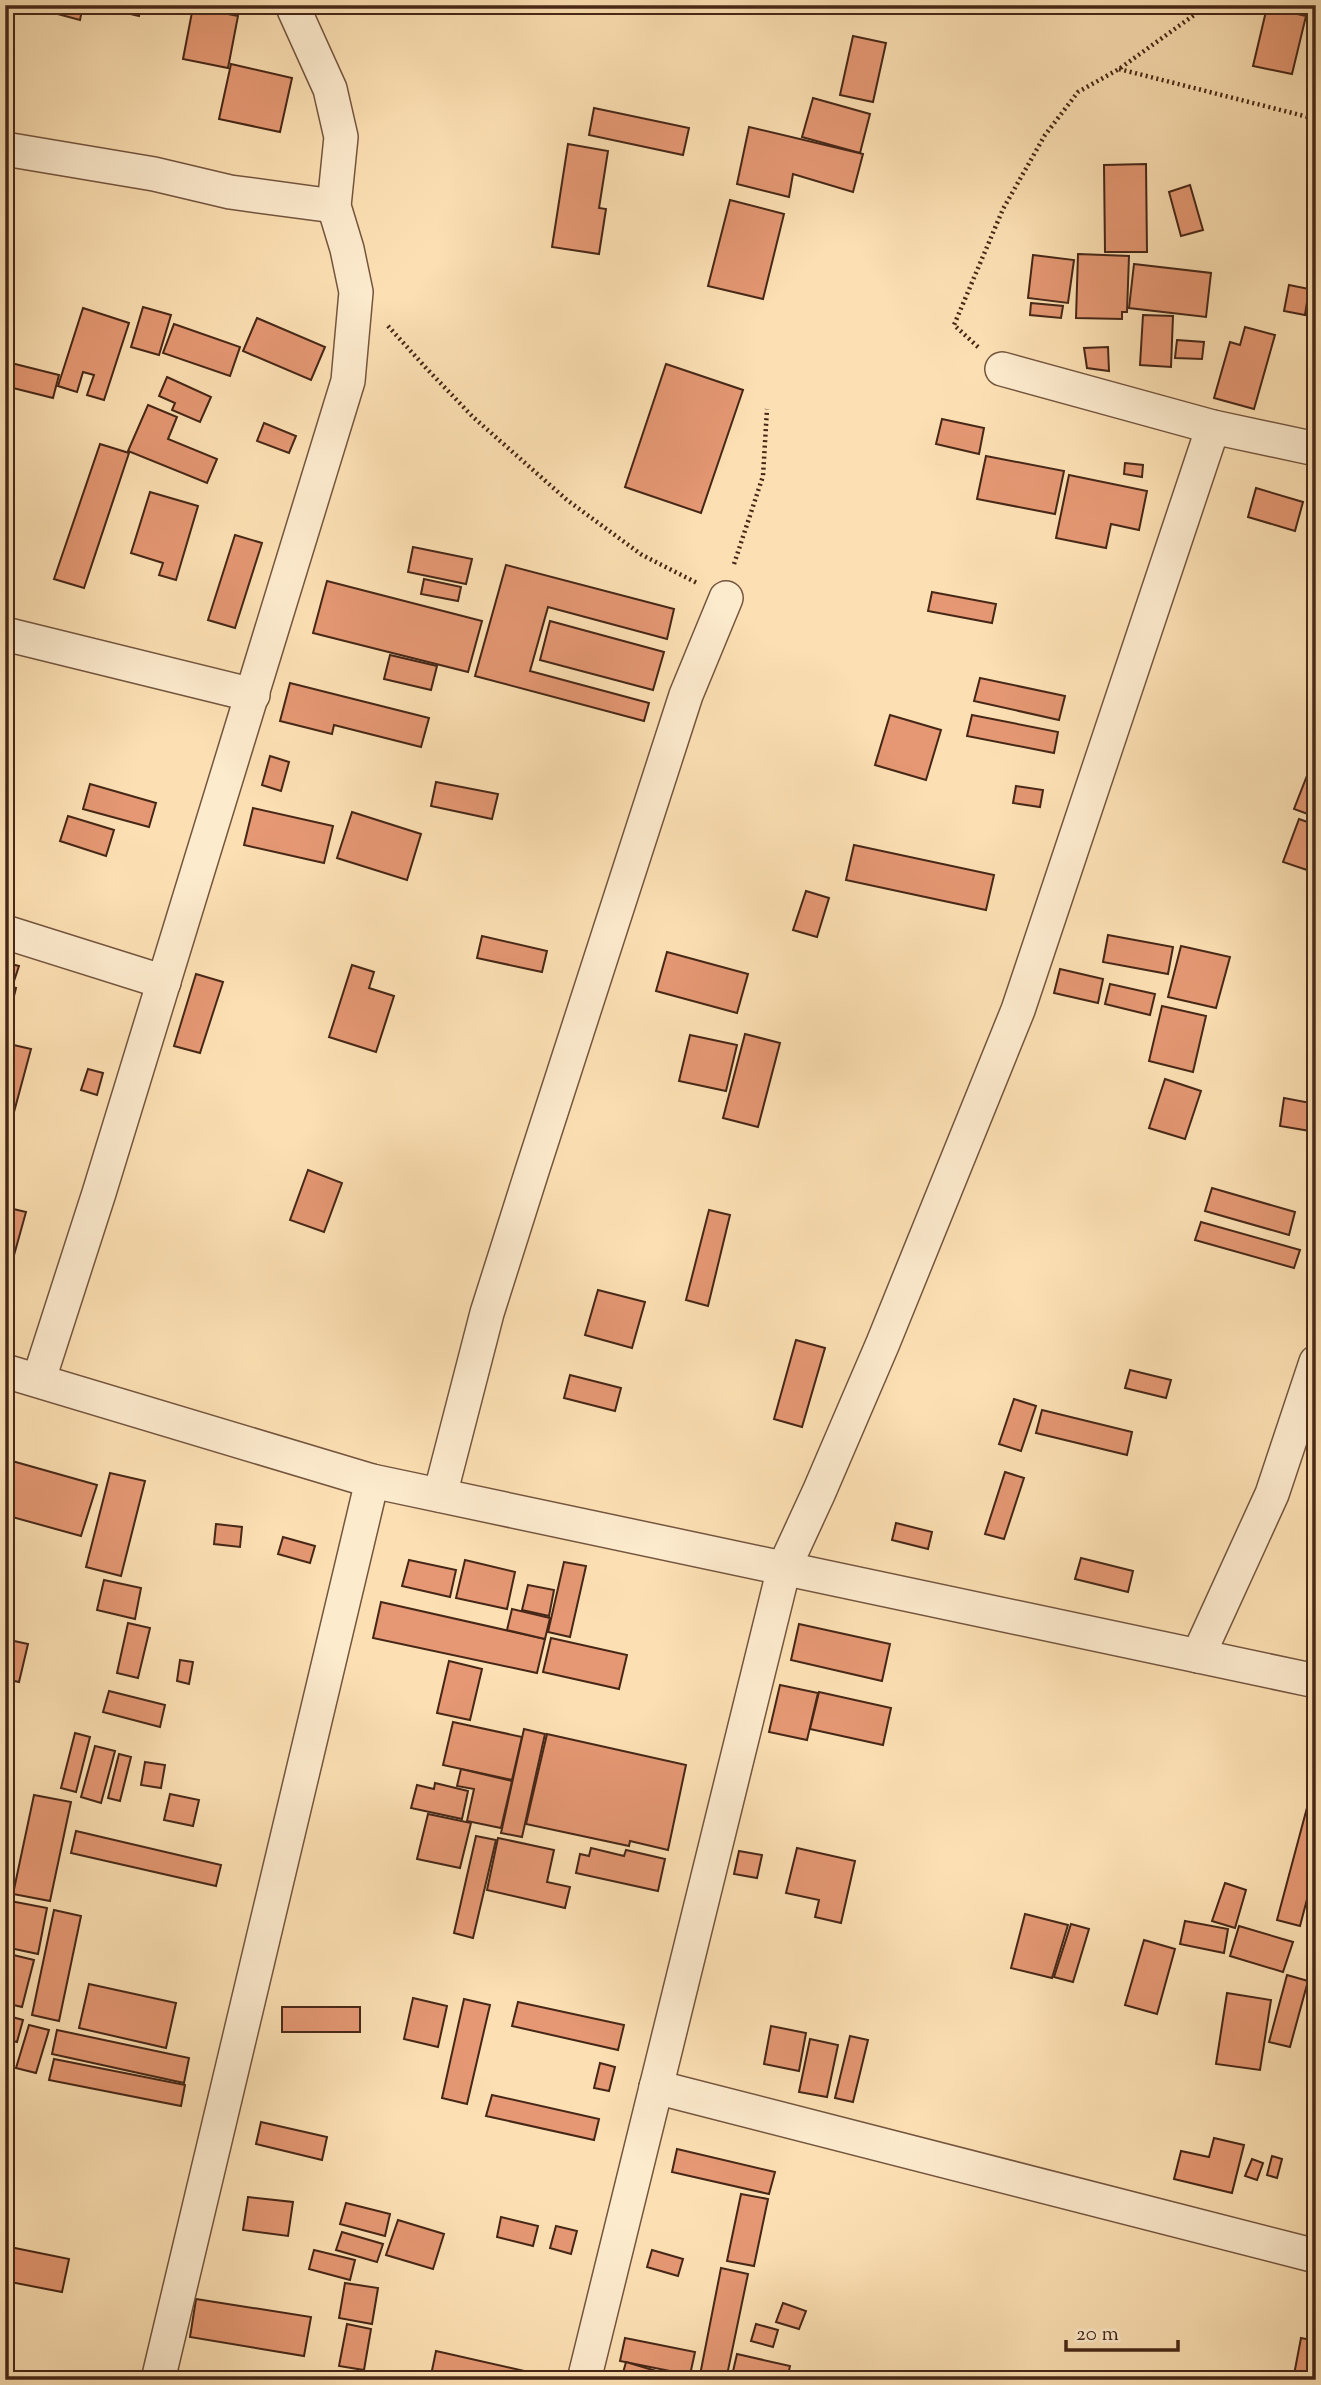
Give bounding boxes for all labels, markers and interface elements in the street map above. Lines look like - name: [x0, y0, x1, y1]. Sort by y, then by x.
- scale bar: [1066, 2308, 1178, 2352]
- text: 20 m: [1076, 2320, 1119, 2350]

